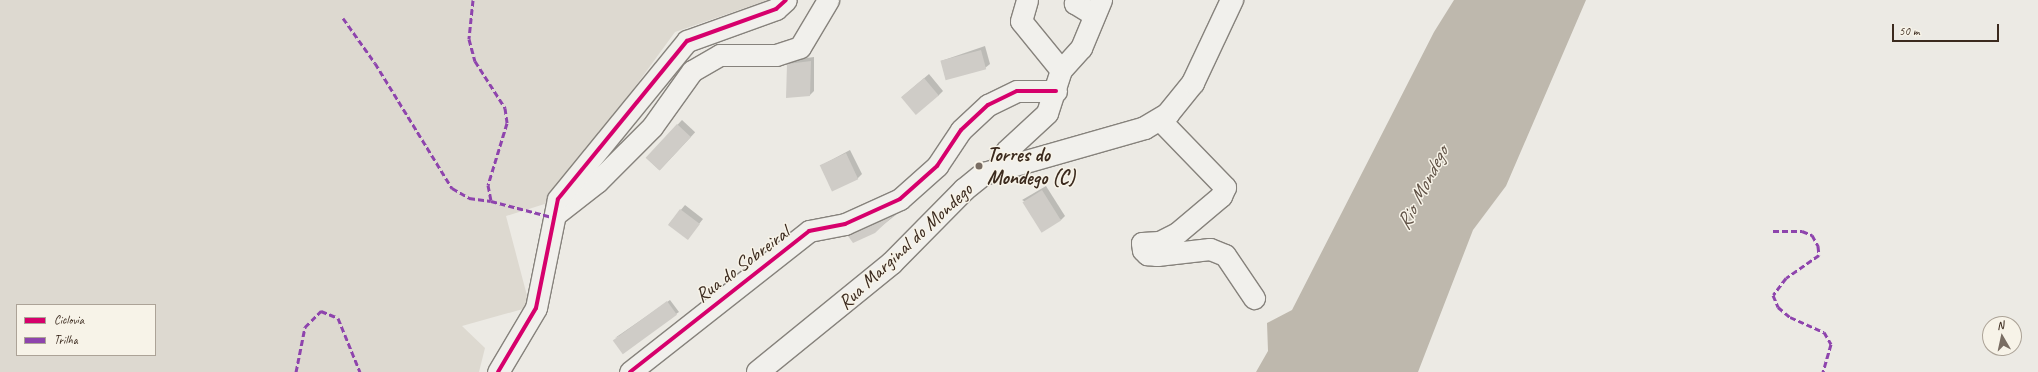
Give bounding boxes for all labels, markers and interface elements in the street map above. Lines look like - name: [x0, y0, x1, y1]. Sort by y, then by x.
- scale bar: [1894, 16, 2001, 42]
- text: 50 m: [1899, 23, 1919, 39]
- place label: Torres do Mondego (C): [987, 142, 1075, 189]
- water label: Rio Mondego: [1390, 142, 1454, 234]
- marker: Torres do Mondego (C): [974, 161, 984, 171]
- street label: Rua Marginal do Mondego: [833, 177, 977, 315]
- street label: Rua do Sobreiral: [690, 221, 794, 307]
- legend: [16, 304, 156, 356]
- text: Ciclovia: [54, 312, 84, 328]
- north arrow: [1982, 316, 2022, 356]
- text: N: [1996, 318, 2005, 333]
- text: Trilha: [54, 332, 77, 348]

